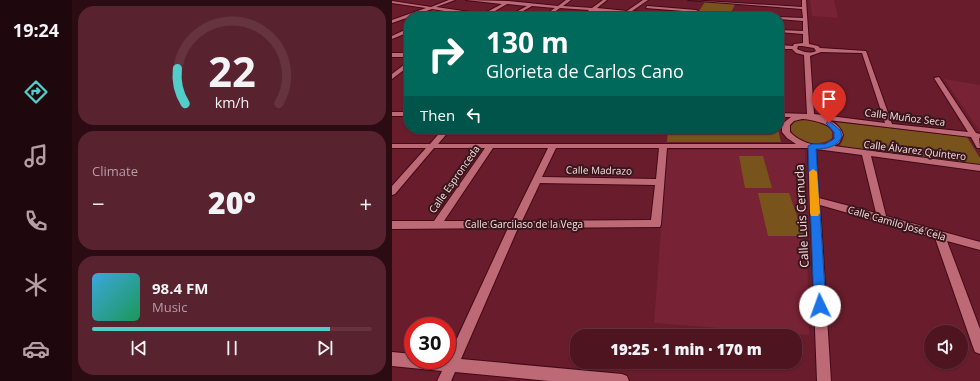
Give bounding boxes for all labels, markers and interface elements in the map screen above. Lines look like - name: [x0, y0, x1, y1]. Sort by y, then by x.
- text: 19:24: [13, 18, 59, 42]
- text: 130 m: [486, 23, 569, 61]
- icon: right: [420, 28, 472, 80]
- text: 22: [208, 42, 256, 98]
- text: Glorieta de Carlos Cano: [486, 59, 684, 83]
- icon: directions: [22, 78, 50, 106]
- pin: [812, 82, 846, 123]
- icon: arrive: [818, 88, 840, 110]
- text: km/h: [215, 92, 249, 111]
- icon: left: [463, 104, 485, 126]
- text: Then: [420, 105, 455, 125]
- street label: Calle Muñoz Seca: [864, 105, 946, 129]
- street label: Calle Álvarez Quintero: [863, 137, 967, 163]
- icon: music: [22, 142, 50, 170]
- street label: Calle Espronceda: [425, 142, 483, 216]
- text: Climate: [92, 162, 138, 180]
- street label: Calle Madrazo: [566, 162, 632, 178]
- street label: Calle Luis Cernuda: [790, 164, 813, 268]
- text: 20°: [208, 182, 256, 223]
- text: −: [92, 188, 105, 218]
- text: +: [359, 188, 372, 218]
- street label: Calle Camilo José Cela: [846, 202, 948, 244]
- icon: phone: [22, 207, 50, 235]
- street label: Calle Garcilaso de la Vega: [465, 217, 583, 231]
- icon: climate: [22, 271, 50, 299]
- text: 98.4 FM: [152, 278, 208, 298]
- position arrow: [799, 285, 841, 327]
- text: Music: [152, 298, 187, 316]
- speed limit sign: 30: [404, 317, 456, 369]
- map controls: [924, 325, 968, 369]
- button: sound: [924, 325, 968, 369]
- icon: car: [22, 335, 50, 363]
- icon: previous: [128, 337, 150, 359]
- icon: pause: [221, 337, 243, 359]
- icon: next: [314, 337, 336, 359]
- text: 19:25 · 1 min · 170 m: [610, 339, 762, 359]

